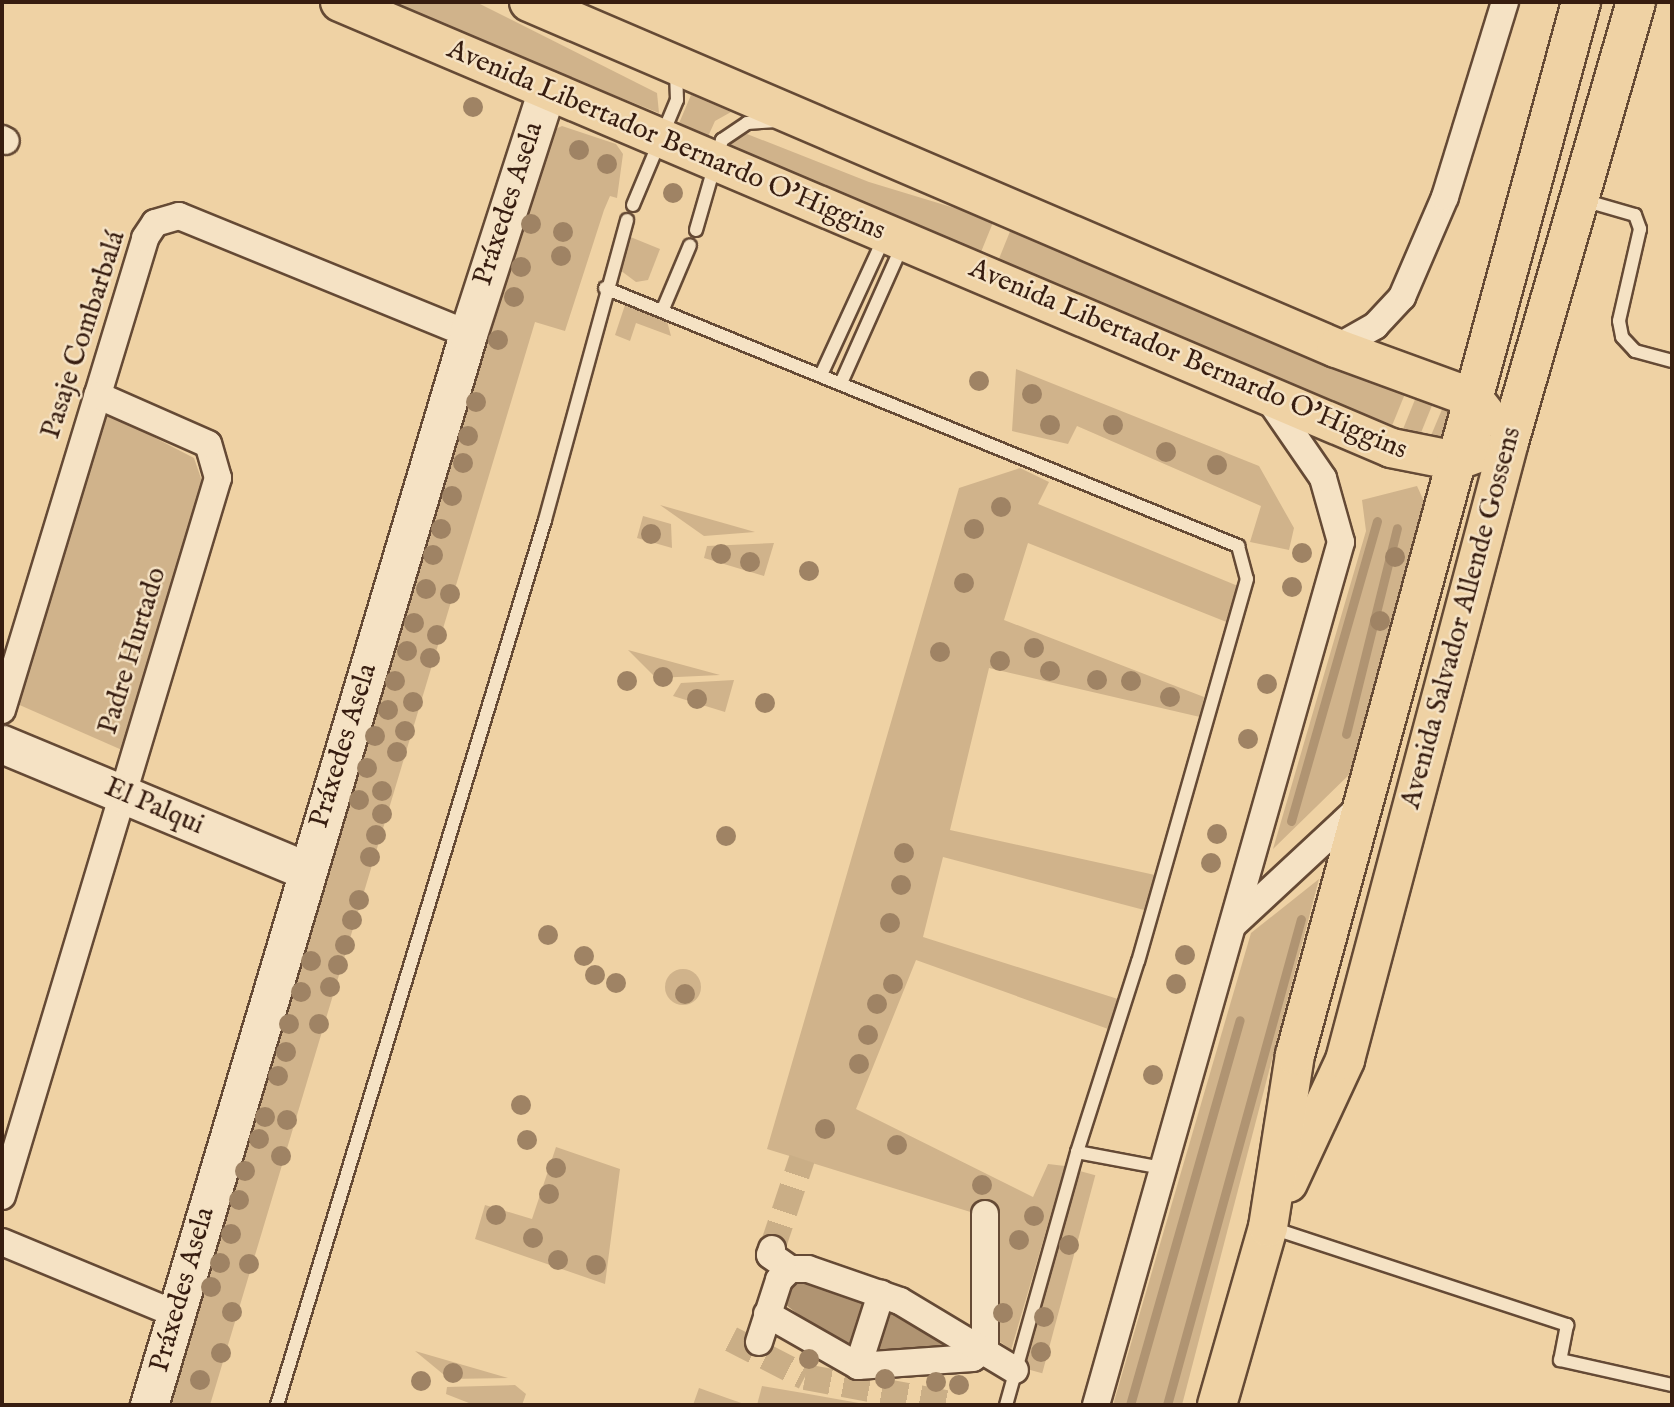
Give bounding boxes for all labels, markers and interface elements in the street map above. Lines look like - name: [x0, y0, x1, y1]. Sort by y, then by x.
- street label: Avenida Libertador Bernardo O'Higgins: [442, 33, 890, 249]
- street label: Práxedes Asela: [467, 118, 551, 290]
- street label: Pasaje Combarbalá: [35, 227, 133, 443]
- street label: Avenida Libertador Bernardo O'Higgins: [964, 252, 1412, 468]
- street label: Avenida Salvador Allende Gossens: [1395, 423, 1529, 813]
- street label: Padre Hurtado: [92, 564, 174, 738]
- street label: Práxedes Asela: [303, 660, 385, 832]
- street label: El Palqui: [99, 771, 209, 843]
- street label: Práxedes Asela: [143, 1204, 223, 1376]

